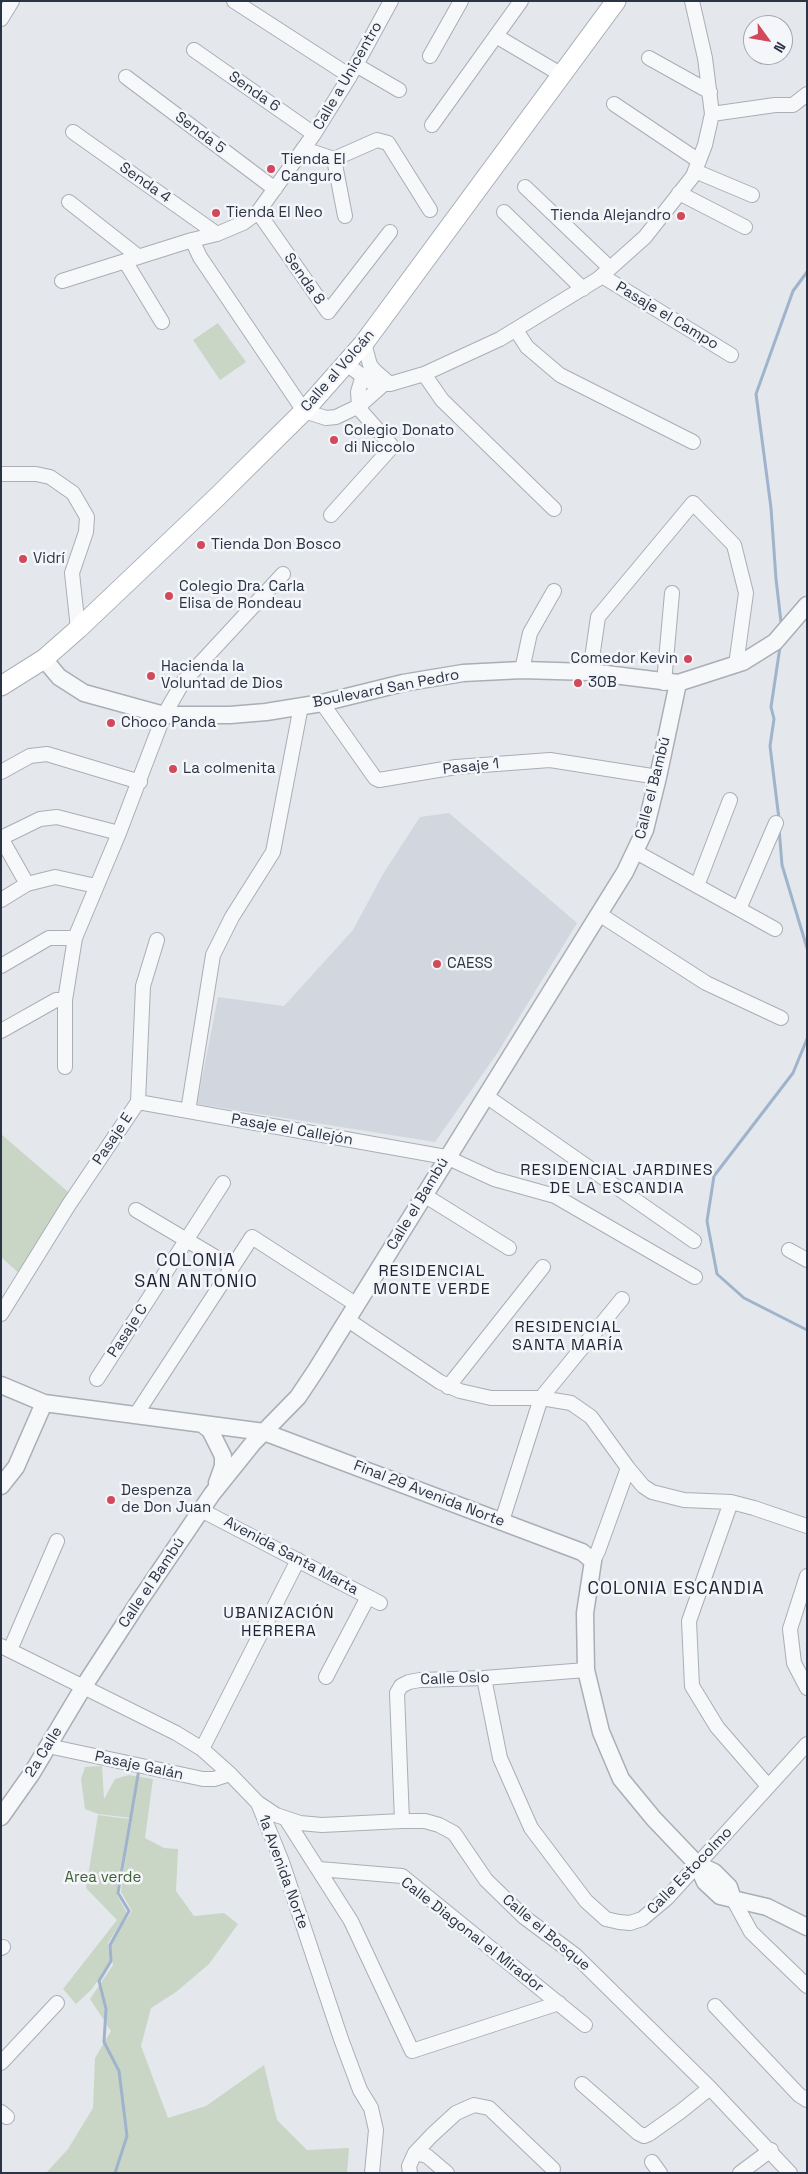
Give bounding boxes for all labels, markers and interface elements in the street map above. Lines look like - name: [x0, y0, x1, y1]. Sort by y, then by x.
- north arrow: [743, 15, 793, 65]
- street label: Calle a Unicentro: [310, 19, 386, 133]
- text: N: [770, 39, 790, 56]
- street label: Senda 6: [225, 68, 283, 116]
- street label: Senda 5: [171, 108, 229, 158]
- place label: Tienda El Canguro: [281, 151, 346, 186]
- street label: Senda 4: [116, 159, 174, 207]
- marker: Tienda El Canguro: [265, 163, 277, 175]
- place label: Tienda El Neo: [226, 204, 323, 222]
- marker: Tienda El Neo: [210, 207, 222, 219]
- place label: Tienda Alejandro: [551, 207, 671, 225]
- marker: Tienda Alejandro: [675, 210, 687, 222]
- street label: Senda 8: [280, 250, 328, 308]
- street label: Pasaje el Campo: [612, 278, 722, 354]
- street label: Calle al Volcán: [297, 326, 379, 416]
- place label: Colegio Donato di Niccolo: [344, 422, 454, 457]
- marker: Colegio Donato di Niccolo: [328, 434, 340, 446]
- place label: Tienda Don Bosco: [211, 536, 341, 554]
- marker: Tienda Don Bosco: [195, 539, 207, 551]
- place label: Vidrí: [33, 550, 65, 568]
- marker: Vidrí: [17, 553, 29, 565]
- place label: Colegio Dra. Carla Elisa de Rondeau: [179, 578, 305, 613]
- marker: Colegio Dra. Carla Elisa de Rondeau: [163, 590, 175, 602]
- place label: Comedor Kevin: [571, 650, 678, 668]
- marker: Comedor Kevin: [682, 653, 694, 665]
- place label: Hacienda la Voluntad de Dios: [161, 658, 283, 693]
- street label: Boulevard San Pedro: [311, 666, 461, 712]
- marker: Hacienda la Voluntad de Dios: [145, 670, 157, 682]
- place label: 30B: [588, 674, 617, 692]
- marker: 30B: [572, 677, 584, 689]
- place label: Choco Panda: [121, 714, 216, 732]
- marker: Choco Panda: [105, 717, 117, 729]
- street label: Calle el Bambú: [632, 735, 674, 841]
- street label: Pasaje 1: [442, 755, 500, 779]
- place label: La colmenita: [183, 760, 276, 778]
- marker: La colmenita: [167, 763, 179, 775]
- place label: CAESS: [447, 955, 493, 973]
- marker: CAESS: [431, 958, 443, 970]
- street label: Pasaje E: [89, 1110, 137, 1168]
- street label: Pasaje el Callejón: [230, 1110, 354, 1150]
- street label: Calle el Bambú: [383, 1154, 453, 1254]
- district label: RESIDENCIAL JARDINES DE LA ESCANDIA: [518, 1161, 716, 1199]
- district label: COLONIA SAN ANTONIO: [133, 1250, 259, 1292]
- district label: RESIDENCIAL MONTE VERDE: [372, 1262, 492, 1300]
- street label: Pasaje C: [104, 1301, 152, 1361]
- district label: RESIDENCIAL SANTA MARÍA: [511, 1318, 625, 1356]
- street label: Final 29 Avenida Norte: [351, 1457, 507, 1531]
- place label: Despenza de Don Juan: [121, 1482, 211, 1517]
- marker: Despenza de Don Juan: [105, 1494, 117, 1506]
- street label: Avenida Santa Marta: [221, 1513, 361, 1599]
- street label: Calle el Bambú: [115, 1534, 189, 1632]
- district label: COLONIA ESCANDIA: [586, 1578, 766, 1600]
- district label: UBANIZACIÓN HERRERA: [222, 1604, 336, 1642]
- street label: Calle Oslo: [420, 1669, 490, 1689]
- street label: 2a Calle: [22, 1723, 66, 1781]
- street label: Pasaje Galán: [93, 1748, 185, 1784]
- street label: 1a Avenida Norte: [254, 1813, 312, 1931]
- street label: Calle Estocolmo: [644, 1824, 736, 1918]
- park label: Area verde: [65, 1869, 141, 1887]
- street label: Calle Diagonal el Mirador: [397, 1874, 547, 1996]
- street label: Calle el Bosque: [498, 1891, 594, 1975]

